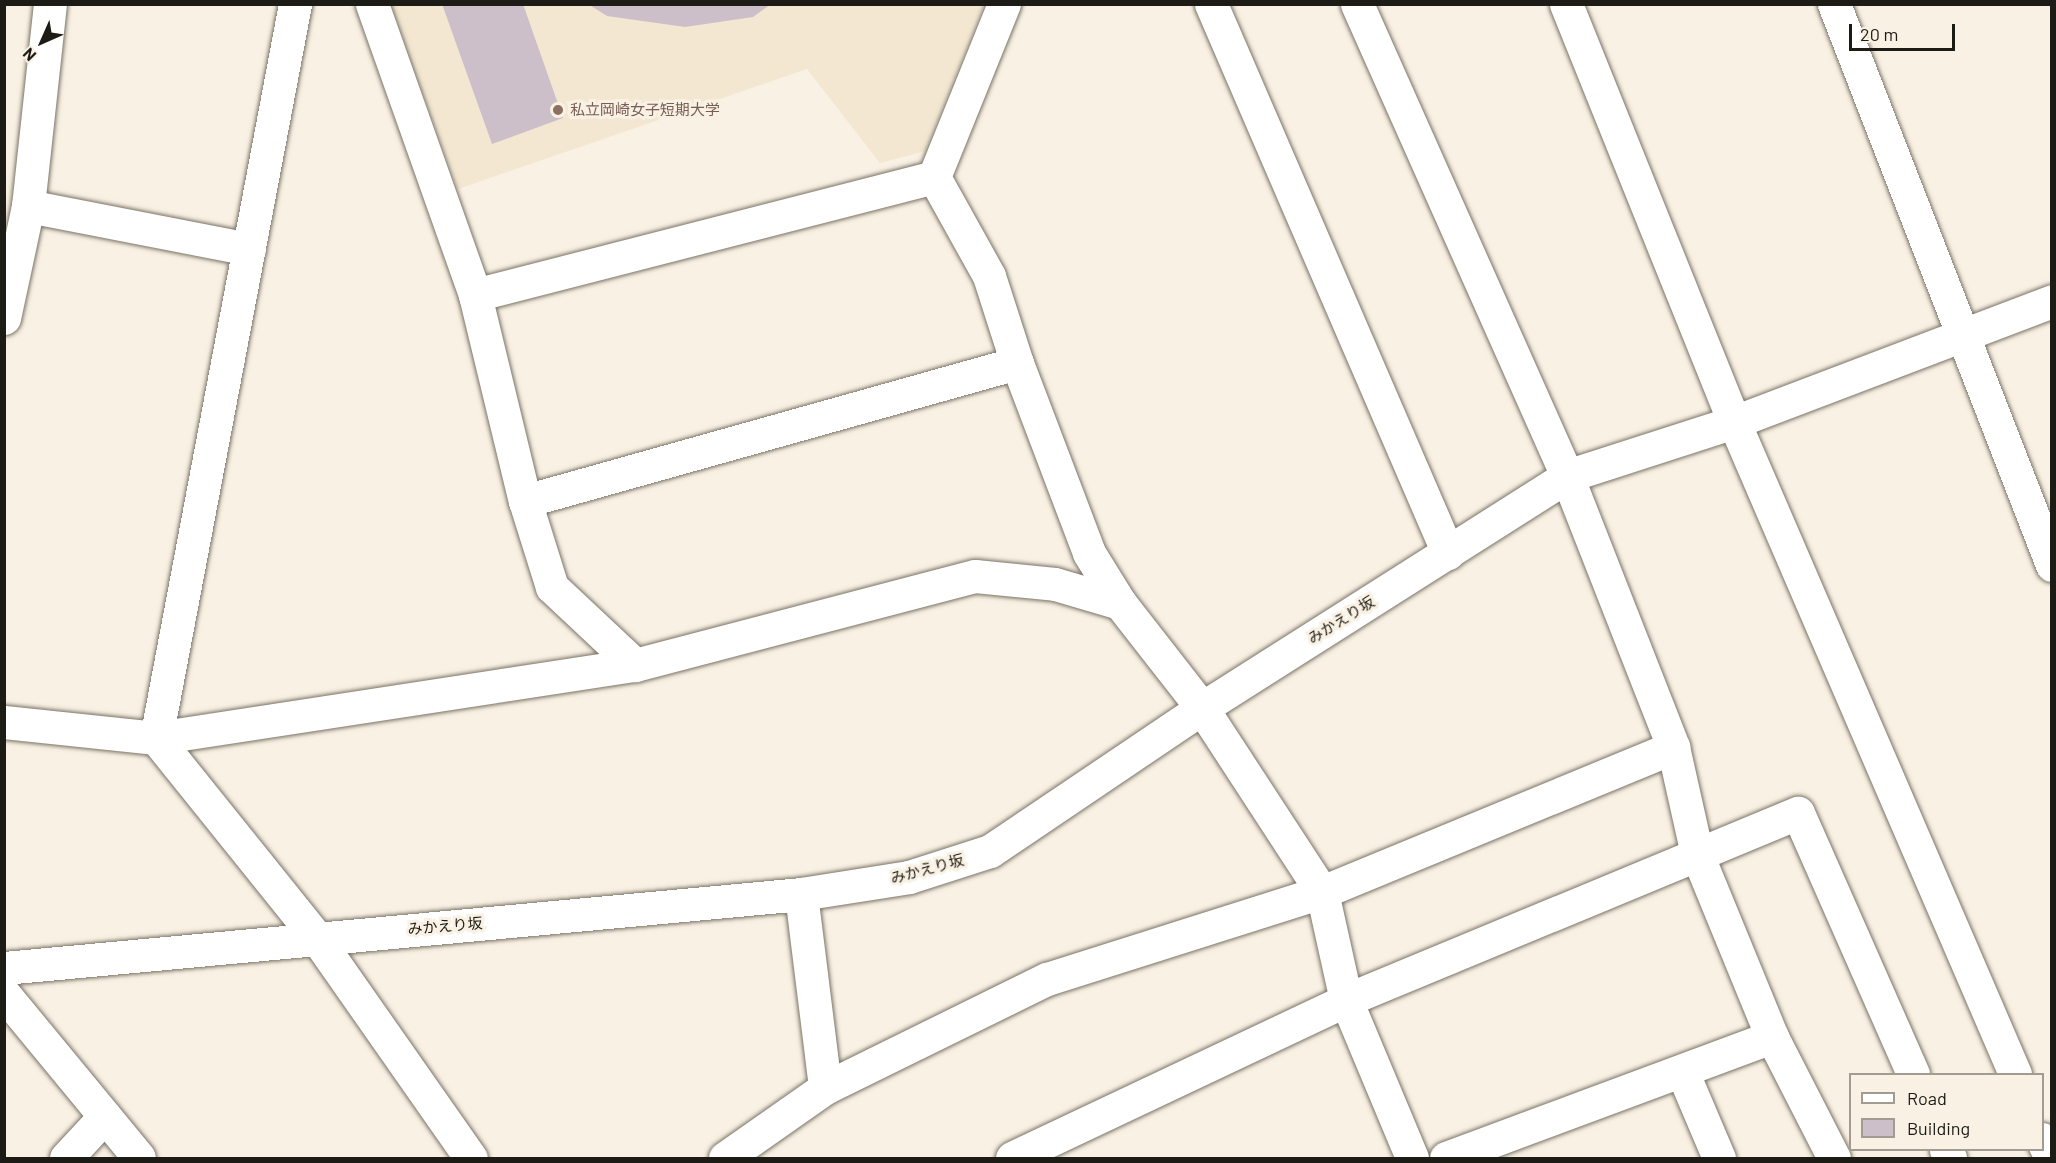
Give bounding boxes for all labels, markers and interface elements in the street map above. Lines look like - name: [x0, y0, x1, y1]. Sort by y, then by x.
- north arrow: [12, 12, 72, 72]
- scale bar: [1852, 12, 1958, 50]
- text: 20 m: [1860, 23, 1898, 45]
- text: N: [18, 45, 39, 66]
- place label: 私立岡崎女子短期大学: [570, 101, 720, 119]
- marker: 私立岡崎女子短期大学: [551, 103, 565, 117]
- street label: みかえり坂: [1304, 592, 1378, 648]
- street label: みかえり坂: [888, 851, 966, 887]
- street label: みかえり坂: [407, 914, 483, 938]
- legend: [1849, 1073, 2044, 1151]
- text: Road: [1907, 1087, 1947, 1109]
- text: Building: [1907, 1117, 1970, 1139]

